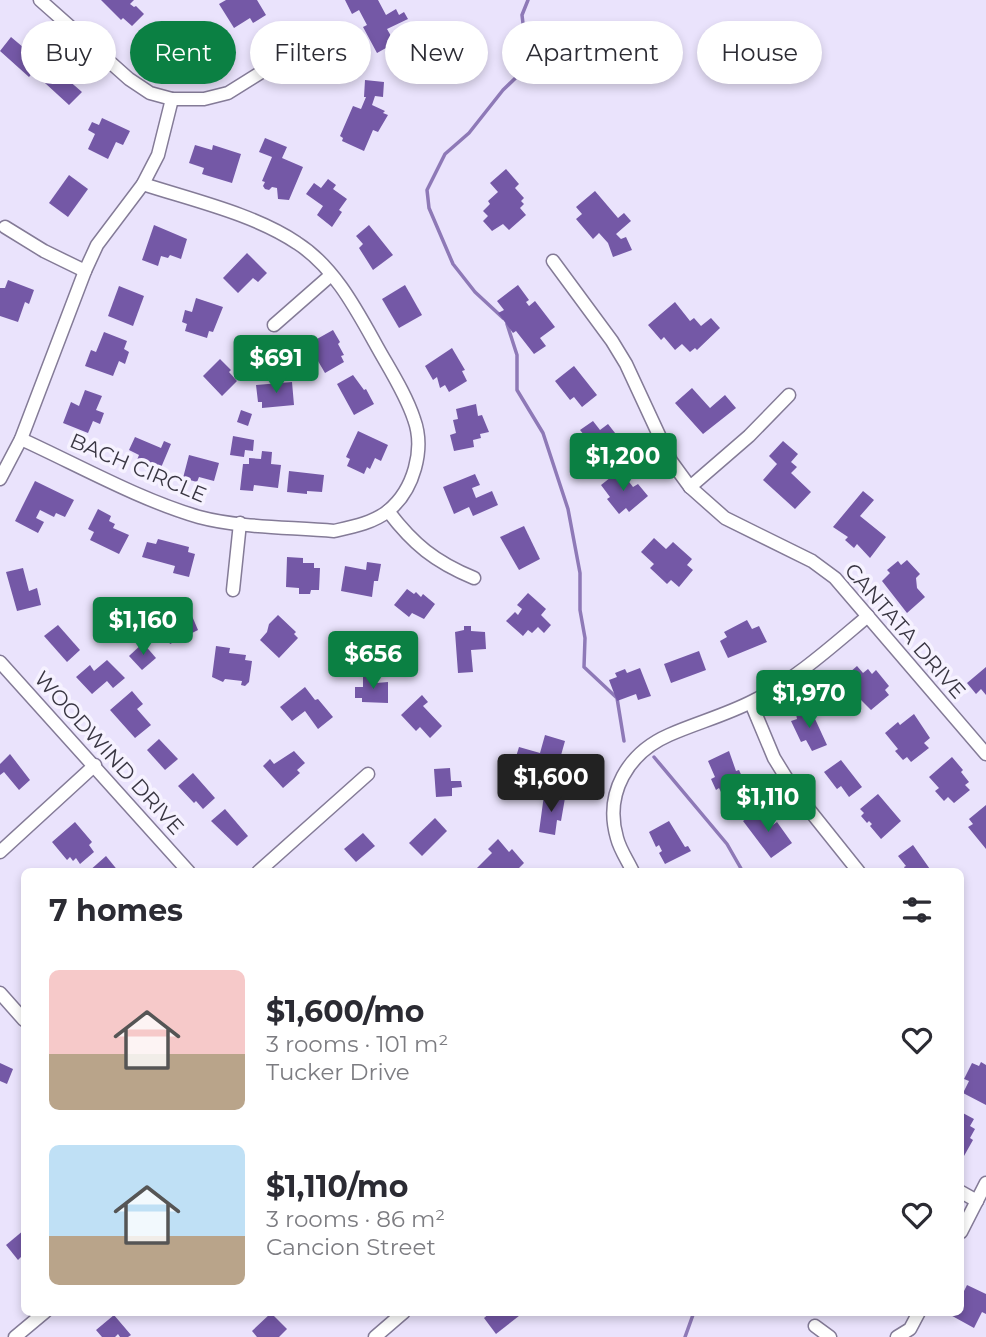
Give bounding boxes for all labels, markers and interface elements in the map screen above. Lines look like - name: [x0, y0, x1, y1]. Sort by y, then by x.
- chip: Buy: [21, 21, 116, 84]
- chip: Rent: [130, 21, 236, 84]
- chip: Filters: [250, 21, 371, 84]
- chip: New: [385, 21, 488, 84]
- chip: Apartment: [502, 21, 683, 84]
- chip: House: [697, 21, 822, 84]
- pin: $691: [235, 336, 317, 395]
- text: $691: [250, 344, 302, 372]
- street label: BACH CIRCLE: [66, 428, 210, 508]
- pin: $1,200: [566, 434, 680, 493]
- text: $1,200: [586, 442, 660, 470]
- street label: CANTATA DRIVE: [840, 558, 971, 703]
- pin: $1,160: [86, 598, 200, 657]
- text: $1,160: [109, 606, 177, 634]
- pin: $656: [332, 632, 414, 691]
- text: $656: [344, 640, 402, 668]
- street label: WOODWIND DRIVE: [29, 666, 189, 840]
- pin: $1,970: [752, 670, 866, 730]
- text: $1,970: [772, 679, 846, 707]
- pin: $1,600: [494, 754, 608, 814]
- text: $1,600: [513, 763, 589, 791]
- pin: $1,110: [711, 774, 825, 834]
- text: $1,110: [737, 783, 799, 811]
- icon: filters: [898, 891, 936, 929]
- text: 7 homes: [49, 892, 183, 929]
- text: $1,600/mo: [266, 993, 424, 1030]
- icon: home: [105, 998, 189, 1082]
- icon: heart: [898, 1021, 936, 1059]
- text: 3 rooms · 101 m²: [266, 1030, 448, 1058]
- text: Tucker Drive: [266, 1058, 410, 1086]
- text: $1,110/mo: [266, 1168, 408, 1205]
- icon: home: [105, 1173, 189, 1257]
- icon: heart: [898, 1196, 936, 1234]
- text: 3 rooms · 86 m²: [266, 1205, 445, 1233]
- text: Cancion Street: [266, 1233, 436, 1261]

